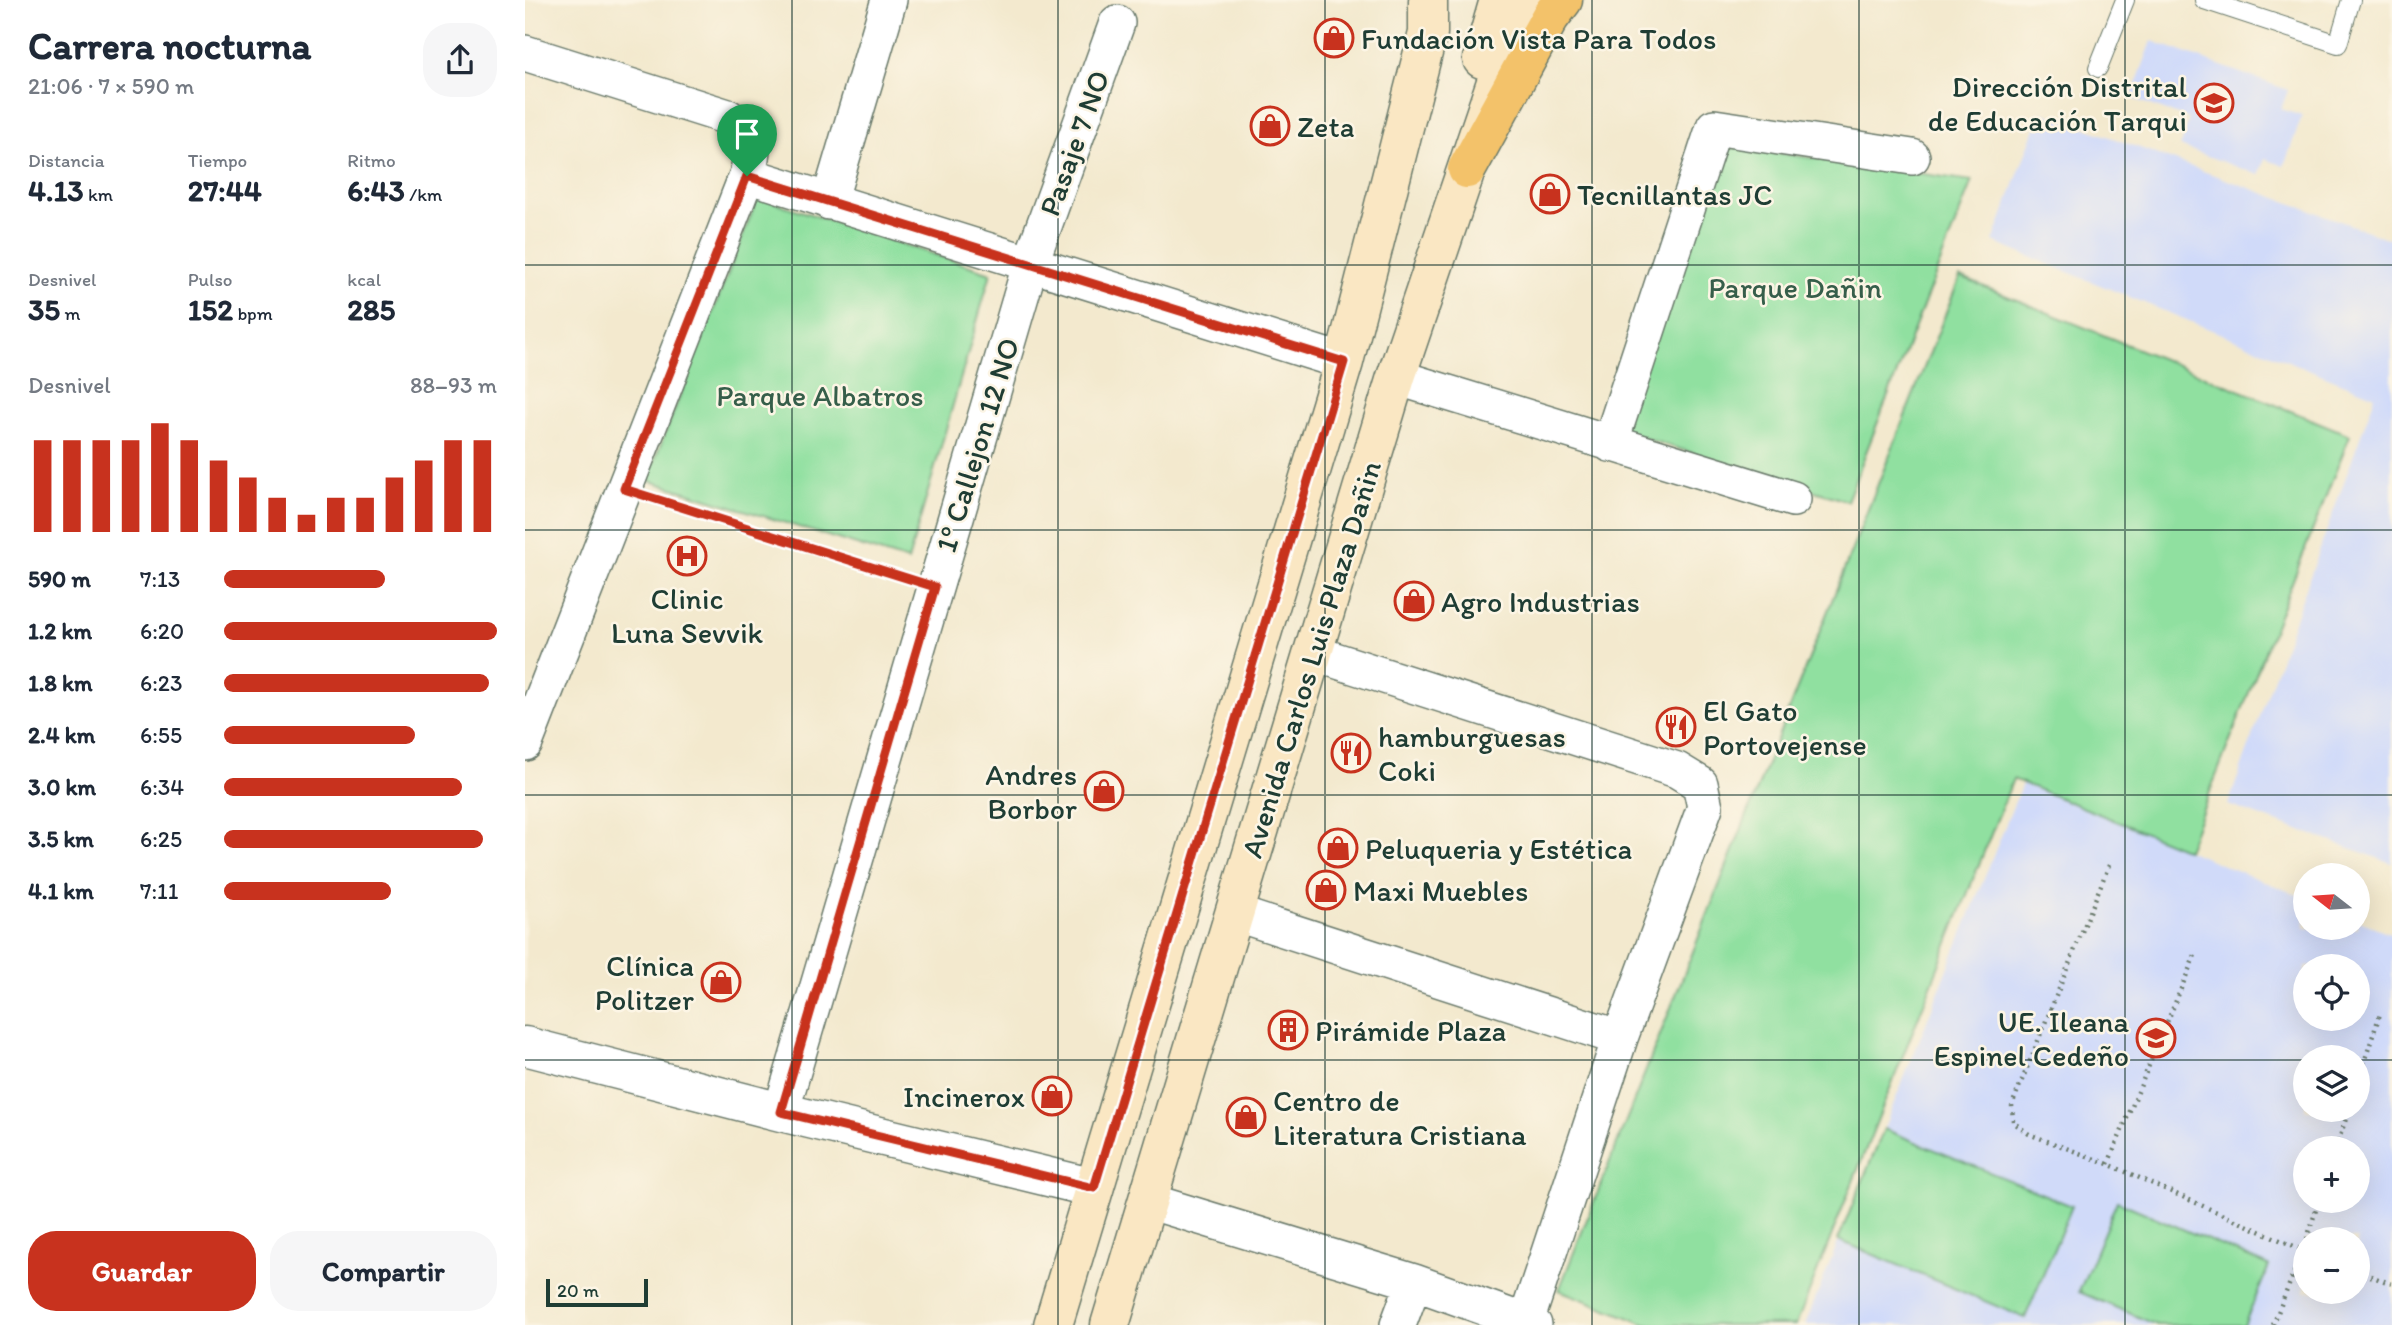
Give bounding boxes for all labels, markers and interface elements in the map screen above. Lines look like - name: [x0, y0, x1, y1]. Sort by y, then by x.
- shop icon: Fundación Vista Para Todos: [1313, 17, 1355, 59]
- place label: Fundación Vista Para Todos: [1361, 20, 1717, 57]
- text: Carrera nocturna: [28, 23, 311, 69]
- button: share: [423, 23, 497, 97]
- street label: Pasaje 7 NO: [1031, 65, 1117, 221]
- place label: Dirección Distrital de Educación Tarqui: [1928, 68, 2188, 139]
- text: 21:06 · 7 × 590 m: [28, 72, 194, 100]
- school or university icon: Dirección Distrital de Educación Tarqui: [2193, 82, 2235, 124]
- pin: [717, 104, 777, 176]
- shop icon: Zeta: [1249, 105, 1291, 147]
- place label: Zeta: [1297, 108, 1355, 145]
- icon: arrive: [728, 115, 766, 153]
- text: Distancia: [28, 149, 105, 172]
- text: Tiempo: [188, 149, 247, 172]
- text: Ritmo: [347, 149, 396, 172]
- text: 4.13: [28, 172, 84, 209]
- text: 27:44: [188, 172, 262, 209]
- text: 6:43: [347, 172, 405, 209]
- shop icon: Tecnillantas JC: [1529, 173, 1571, 215]
- place label: Tecnillantas JC: [1577, 176, 1772, 213]
- text: km: [84, 183, 113, 206]
- text: /km: [405, 183, 442, 206]
- text: Desnivel: [28, 268, 96, 291]
- text: Pulso: [188, 268, 233, 291]
- text: kcal: [347, 268, 381, 291]
- park label: Parque Dañin: [1708, 269, 1882, 306]
- text: 35: [28, 291, 60, 328]
- text: 152: [188, 291, 233, 328]
- text: 285: [347, 291, 395, 328]
- text: m: [60, 302, 80, 325]
- text: bpm: [233, 302, 273, 325]
- street label: 1º Callejon 12 NO: [927, 333, 1027, 557]
- text: Desnivel: [28, 371, 111, 399]
- text: 88–93 m: [410, 371, 497, 399]
- park label: Parque Albatros: [716, 377, 924, 414]
- street label: Avenida Carlos Luis Plaza Dañin: [1233, 456, 1389, 862]
- hospital icon: Clinic Luna Sevvik: [666, 535, 708, 577]
- text: 590 m: [28, 565, 91, 593]
- text: 7:13: [140, 565, 180, 593]
- place label: Clinic Luna Sevvik: [611, 580, 764, 651]
- shop icon: Agro Industrias: [1393, 580, 1435, 622]
- place label: Agro Industrias: [1441, 583, 1640, 620]
- text: 1.2 km: [28, 617, 92, 645]
- text: 6:20: [140, 617, 184, 645]
- text: 1.8 km: [28, 669, 93, 697]
- text: 6:23: [140, 669, 182, 697]
- place label: El Gato Portovejense: [1703, 692, 1867, 763]
- restaurant icon: El Gato Portovejense: [1655, 706, 1697, 748]
- place label: hamburguesas Coki: [1378, 718, 1566, 789]
- text: 2.4 km: [28, 721, 95, 749]
- text: 6:55: [140, 721, 182, 749]
- restaurant icon: hamburguesas Coki: [1330, 732, 1372, 774]
- place label: Andres Borbor: [985, 756, 1077, 827]
- shop icon: Andres Borbor: [1083, 770, 1125, 812]
- text: 3.0 km: [28, 773, 96, 801]
- text: 6:34: [140, 773, 184, 801]
- text: 3.5 km: [28, 825, 94, 853]
- text: 6:25: [140, 825, 182, 853]
- shop icon: Peluqueria y Estética: [1317, 827, 1359, 869]
- place label: Peluqueria y Estética: [1365, 830, 1633, 867]
- north arrow: [2293, 863, 2369, 940]
- map controls: [2293, 863, 2370, 1304]
- shop icon: Maxi Muebles: [1305, 869, 1347, 911]
- place label: Maxi Muebles: [1353, 872, 1528, 909]
- text: 4.1 km: [28, 877, 94, 905]
- text: 7:11: [140, 877, 178, 905]
- place label: Clínica Politzer: [595, 947, 694, 1018]
- button: locate: [2293, 954, 2370, 1031]
- shop icon: Clínica Politzer: [700, 961, 742, 1003]
- place label: UE. Ileana Espinel Cedeño: [1934, 1003, 2129, 1074]
- building icon: Pirámide Plaza: [1267, 1009, 1309, 1051]
- place label: Pirámide Plaza: [1315, 1012, 1507, 1049]
- school or university icon: UE. Ileana Espinel Cedeño: [2135, 1017, 2177, 1059]
- button: layers: [2293, 1045, 2370, 1122]
- shop icon: Incinerox: [1031, 1075, 1073, 1117]
- place label: Incinerox: [903, 1078, 1025, 1115]
- place label: Centro de Literatura Cristiana: [1273, 1082, 1527, 1153]
- shop icon: Centro de Literatura Cristiana: [1225, 1096, 1267, 1138]
- button: +: [2293, 1136, 2370, 1213]
- button: −: [2293, 1227, 2370, 1304]
- button: Guardar: [28, 1231, 256, 1311]
- button: Compartir: [270, 1231, 497, 1311]
- scale bar: [546, 1276, 647, 1308]
- text: 20 m: [557, 1279, 599, 1302]

